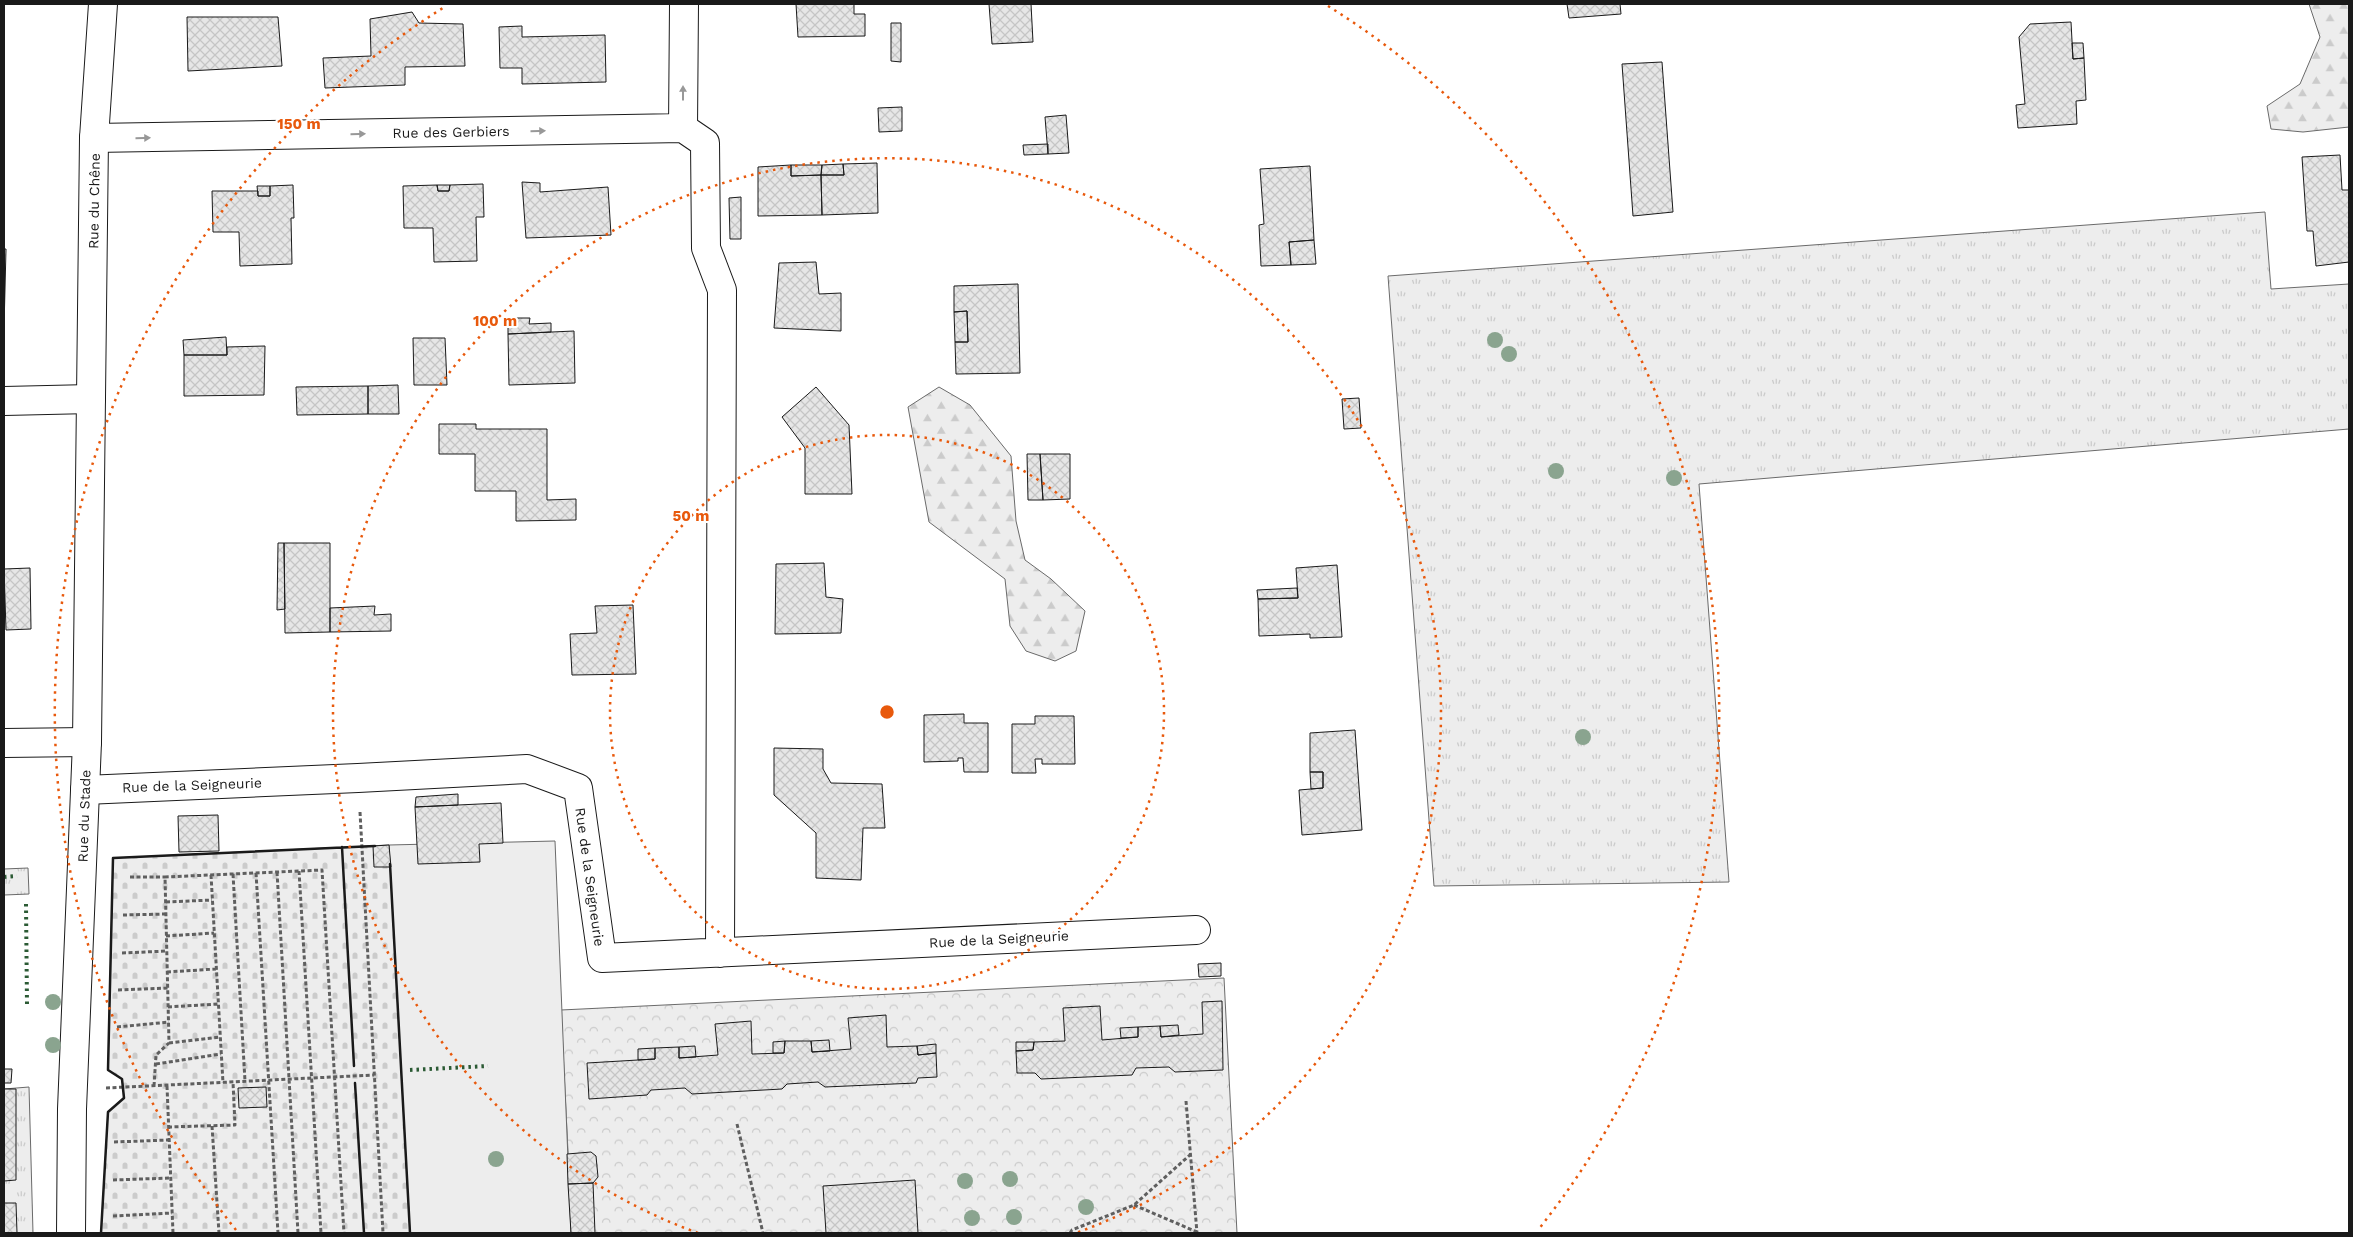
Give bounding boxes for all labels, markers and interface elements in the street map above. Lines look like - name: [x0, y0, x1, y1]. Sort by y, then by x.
- one-way arrow: [679, 85, 687, 101]
- text: 150 m: [277, 115, 321, 133]
- street label: Rue des Gerbiers: [392, 123, 510, 141]
- one-way arrow: [530, 126, 546, 134]
- one-way arrow: [350, 130, 366, 138]
- one-way arrow: [135, 133, 151, 141]
- street label: Rue du Chêne: [85, 153, 103, 249]
- text: 100 m: [473, 312, 517, 330]
- text: 50 m: [673, 507, 709, 525]
- centre of rings: [878, 703, 896, 721]
- street label: Rue du Stade: [74, 770, 94, 862]
- street label: Rue de la Seigneurie: [122, 775, 262, 795]
- street label: Rue de la Seigneurie: [572, 807, 608, 947]
- street label: Rue de la Seigneurie: [929, 927, 1069, 951]

